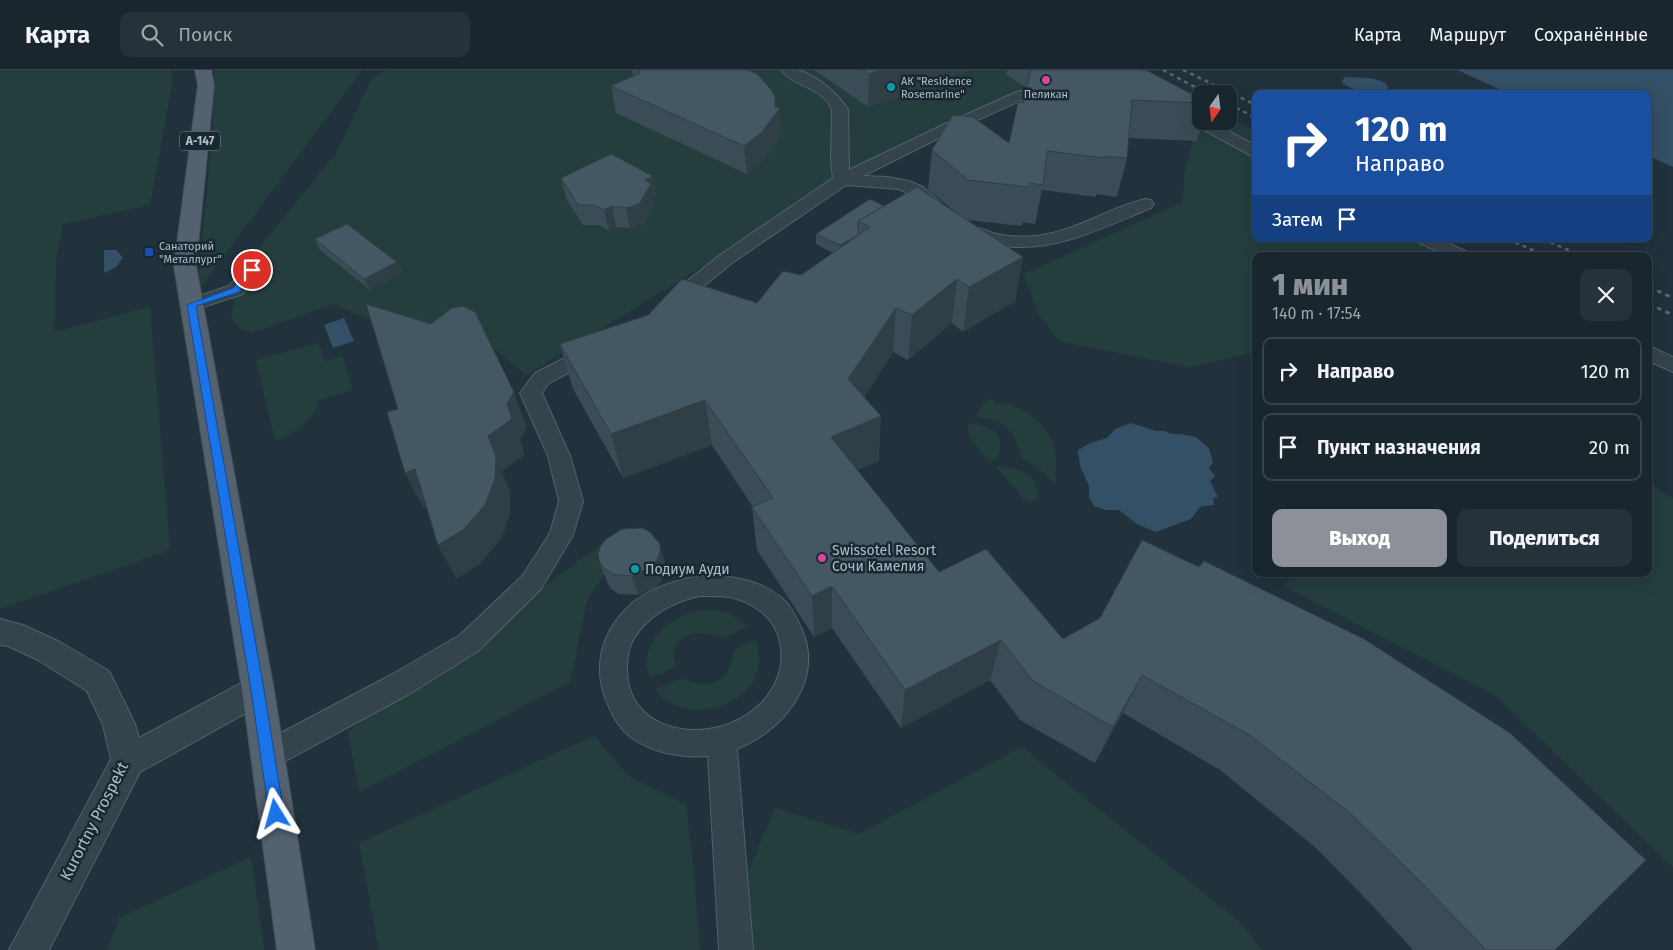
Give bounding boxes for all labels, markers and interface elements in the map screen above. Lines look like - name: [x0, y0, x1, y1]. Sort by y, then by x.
- search box: [120, 12, 470, 57]
- text: Карта: [25, 21, 90, 49]
- icon: search: [138, 21, 166, 49]
- text: Поиск: [178, 23, 232, 46]
- text: Карта: [1354, 24, 1402, 46]
- text: Маршрут: [1430, 24, 1506, 46]
- text: Сохранённые: [1534, 24, 1648, 46]
- marker: Пеликан: [1040, 74, 1052, 86]
- place label: АК "Residence Rosemarine": [901, 75, 972, 101]
- marker: АК "Residence Rosemarine": [885, 81, 897, 93]
- north arrow: [1192, 85, 1238, 130]
- map controls: [1192, 85, 1237, 130]
- place label: Пеликан: [1024, 88, 1068, 101]
- text: 120 m: [1355, 108, 1448, 150]
- icon: right: [1272, 110, 1337, 175]
- road number: А-147: [180, 131, 220, 150]
- text: Направо: [1355, 150, 1445, 177]
- icon: arrive: [1333, 205, 1361, 233]
- text: Затем: [1272, 208, 1323, 231]
- place label: Санаторий "Металлург": [159, 240, 222, 266]
- marker: Санаторий "Металлург": [143, 246, 155, 258]
- pin: [231, 249, 273, 291]
- icon: arrive: [238, 256, 266, 284]
- text: 1 мин: [1272, 267, 1348, 303]
- button: close: [1580, 269, 1632, 321]
- text: 140 m · 17:54: [1272, 304, 1361, 323]
- icon: right: [1274, 357, 1302, 385]
- text: Направо: [1317, 360, 1394, 383]
- text: 120 m: [1580, 360, 1630, 383]
- icon: arrive: [1274, 433, 1302, 461]
- text: Пункт назначения: [1317, 436, 1481, 459]
- text: 20 m: [1589, 436, 1630, 459]
- button: Выход: [1272, 509, 1447, 567]
- button: Поделиться: [1457, 509, 1632, 567]
- place label: Swissotel Resort Сочи Камелия: [832, 542, 937, 575]
- marker: Swissotel Resort Сочи Камелия: [816, 552, 828, 564]
- place label: Подиум Ауди: [645, 561, 730, 578]
- marker: Подиум Ауди: [629, 563, 641, 575]
- street label: Kurortny Prospekt: [56, 758, 132, 884]
- position arrow: [249, 787, 301, 839]

